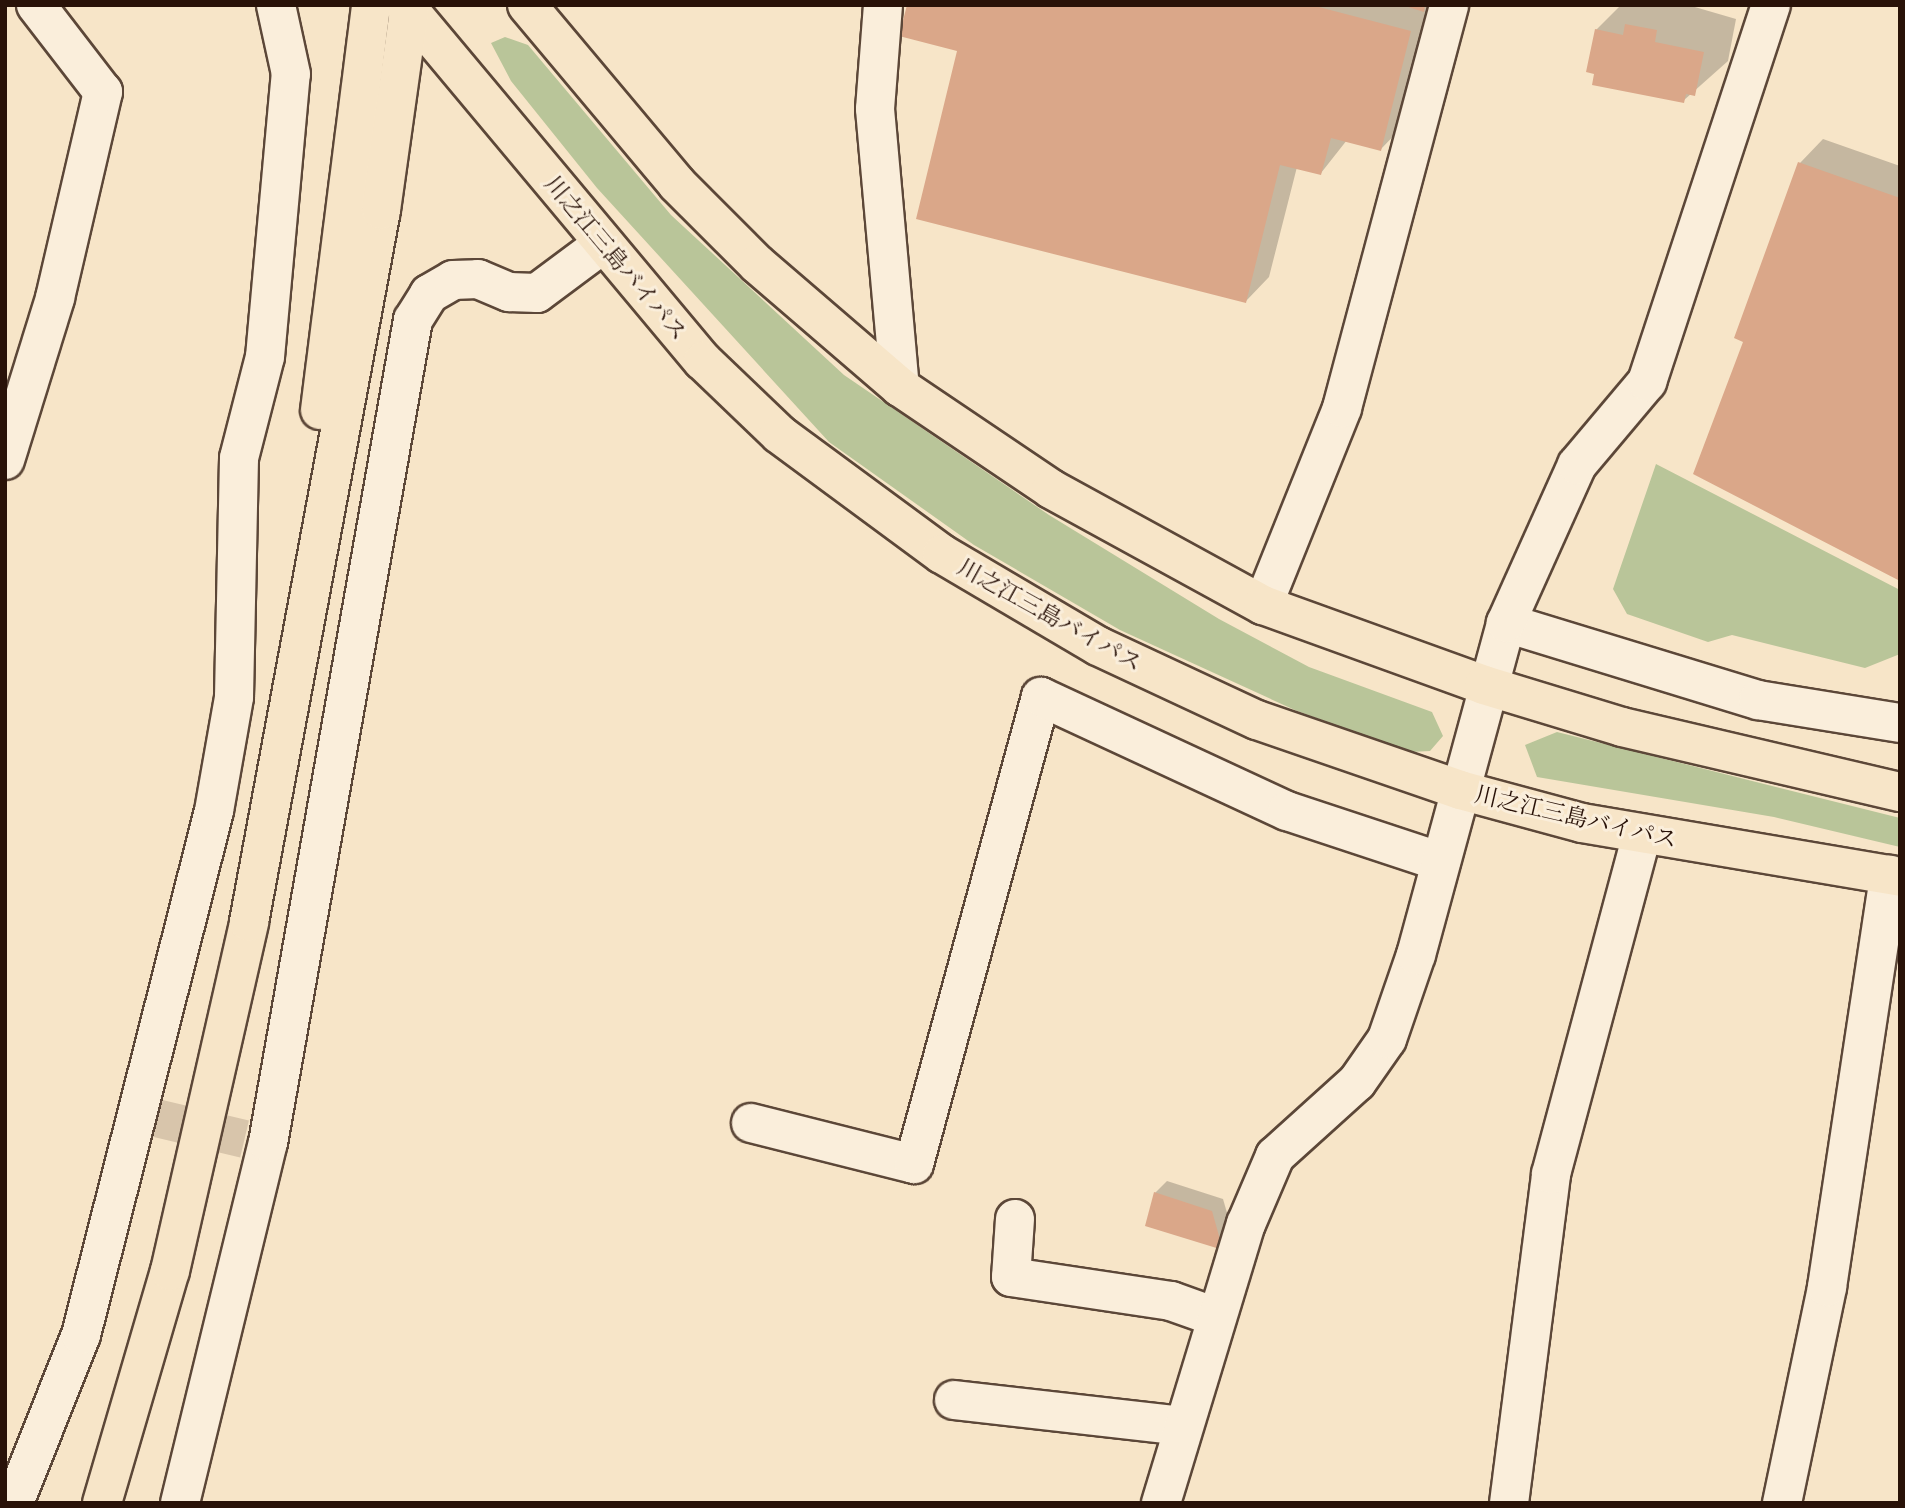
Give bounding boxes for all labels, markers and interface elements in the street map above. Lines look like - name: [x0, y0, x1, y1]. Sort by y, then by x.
- street label: 川之江三島バイパス: [539, 170, 693, 346]
- street label: 川之江三島バイパス: [953, 553, 1147, 677]
- street label: 川之江三島バイパス: [1472, 780, 1680, 854]

